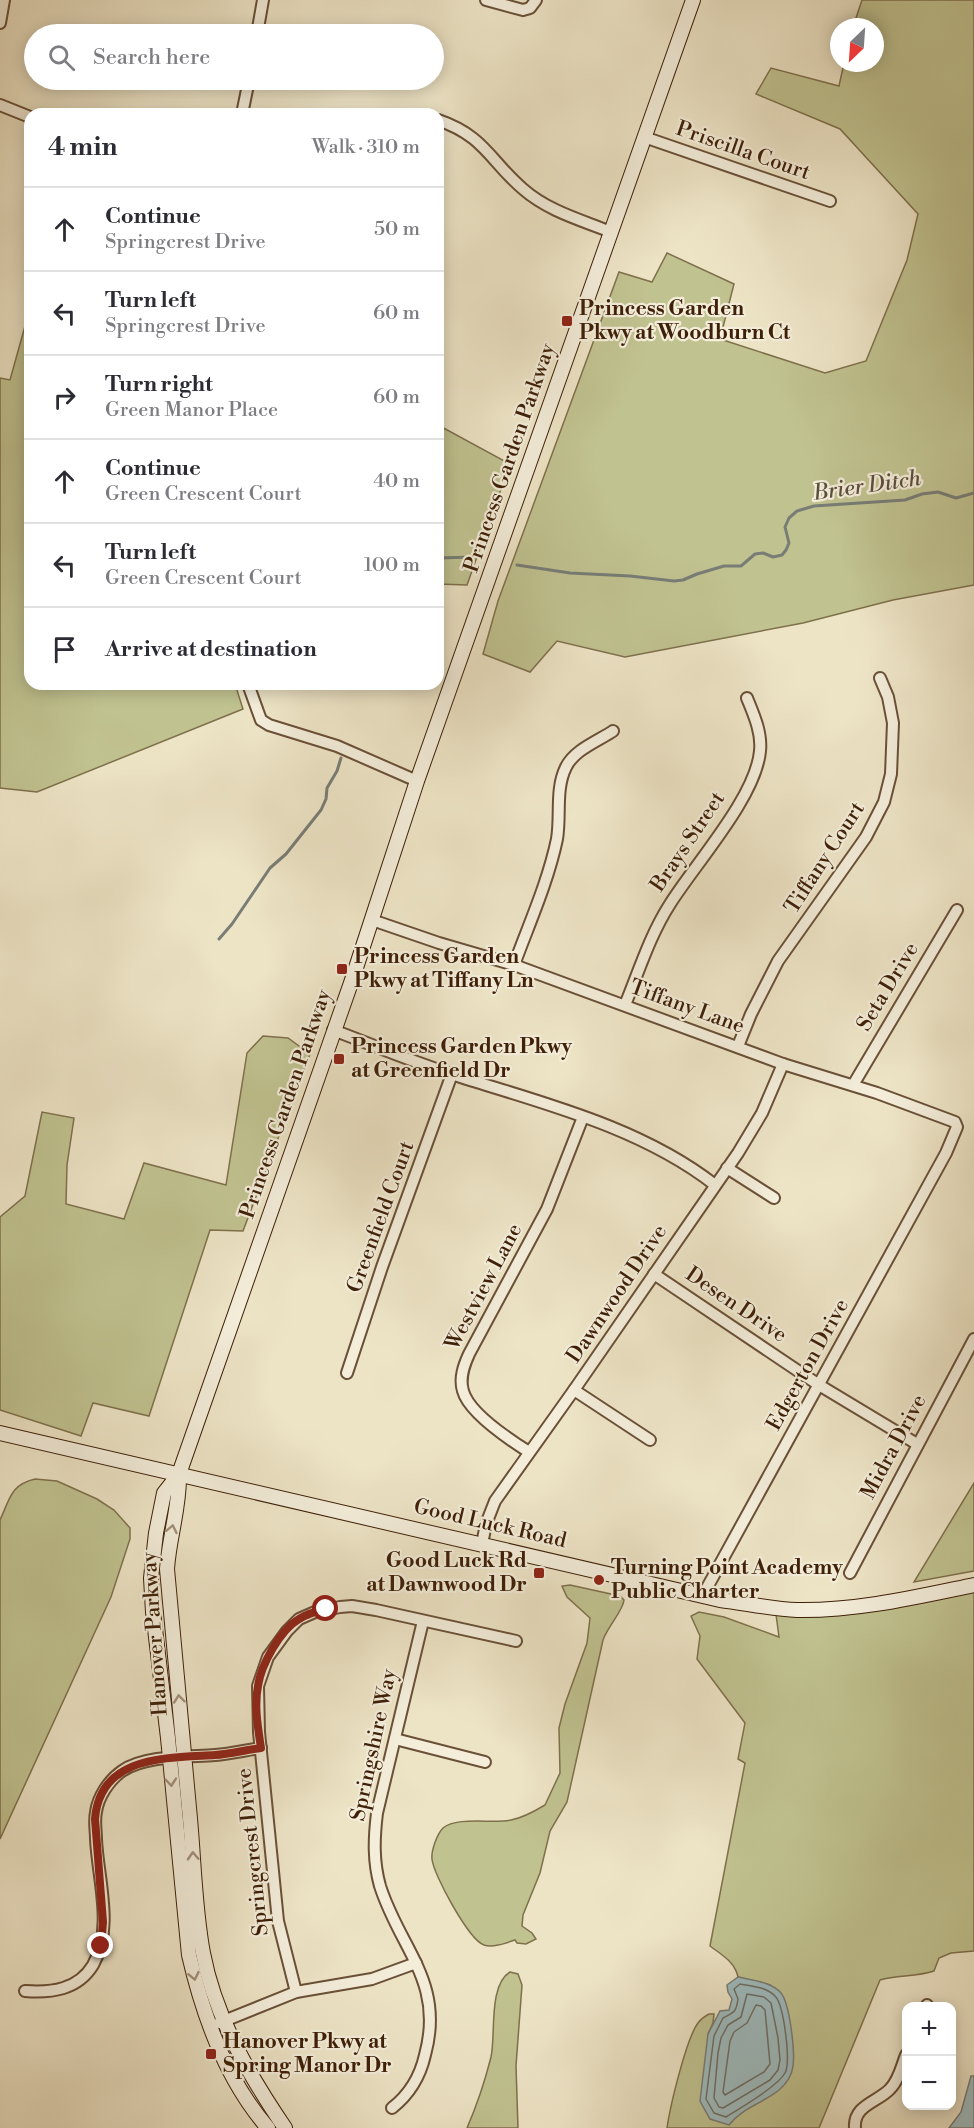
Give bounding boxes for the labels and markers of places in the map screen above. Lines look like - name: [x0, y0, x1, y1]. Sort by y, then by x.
- place label: Princess Garden Pkwy at Woodburn Ct: [579, 296, 791, 346]
- marker: Princess Garden Pkwy at Woodburn Ct: [560, 314, 574, 328]
- place label: Princess Garden Pkwy at Tiffany Ln: [354, 944, 534, 994]
- marker: Princess Garden Pkwy at Tiffany Ln: [335, 962, 349, 976]
- place label: Princess Garden Pkwy at Greenfield Dr: [351, 1034, 573, 1084]
- marker: Princess Garden Pkwy at Greenfield Dr: [332, 1052, 346, 1066]
- place label: Good Luck Rd at Dawnwood Dr: [366, 1548, 527, 1598]
- place label: Turning Point Academy Public Charter: [611, 1555, 843, 1605]
- marker: Good Luck Rd at Dawnwood Dr: [532, 1566, 546, 1580]
- marker: Turning Point Academy Public Charter: [592, 1573, 606, 1587]
- place label: Hanover Pkwy at Spring Manor Dr: [223, 2029, 392, 2079]
- marker: Hanover Pkwy at Spring Manor Dr: [204, 2047, 218, 2061]

